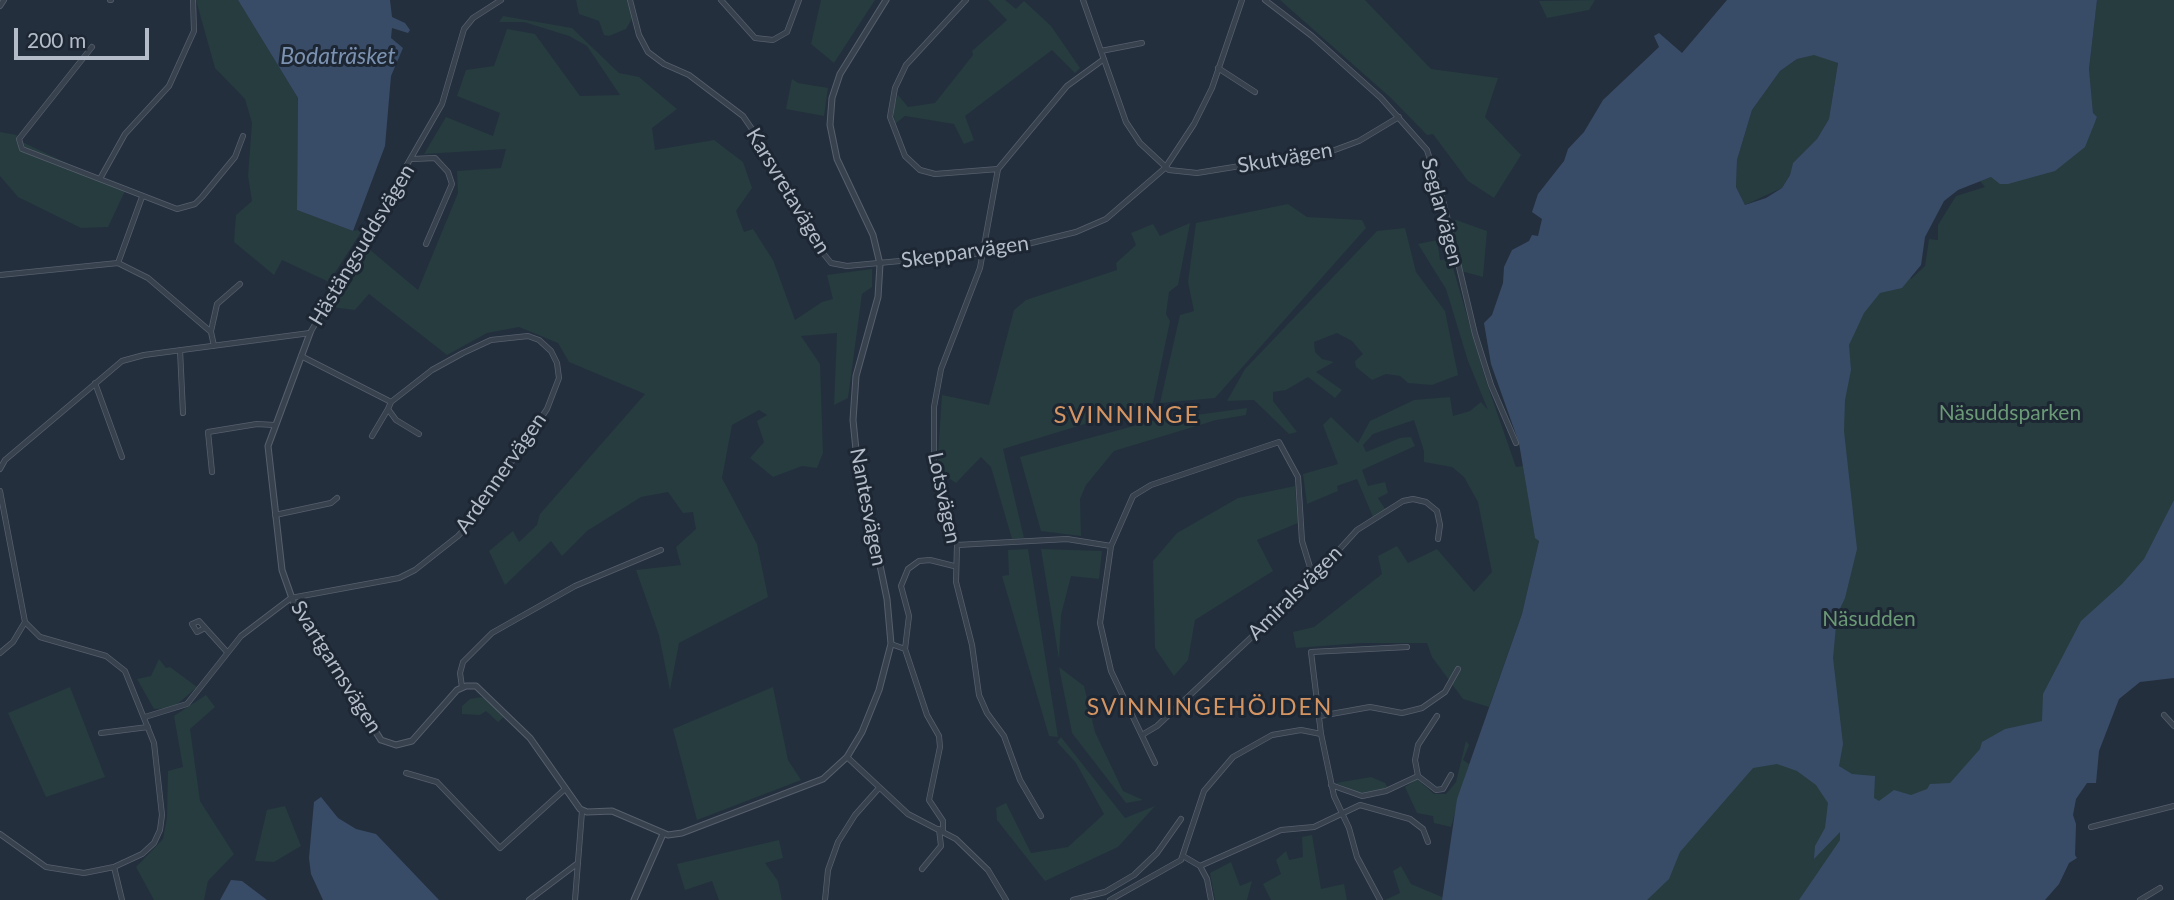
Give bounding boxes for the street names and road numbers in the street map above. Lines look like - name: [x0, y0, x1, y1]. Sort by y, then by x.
- street label: Karsvretavägen: [741, 124, 835, 258]
- street label: Skutvägen: [1236, 137, 1334, 179]
- street label: Seglarvägen: [1415, 155, 1469, 269]
- street label: Hästängsuddsvägen: [304, 160, 420, 330]
- street label: Skepparvägen: [900, 231, 1030, 273]
- street label: Ardennervägen: [450, 408, 552, 538]
- street label: Nantesvägen: [844, 446, 892, 568]
- street label: Lotsvägen: [922, 450, 966, 546]
- street label: Amiralsvägen: [1243, 541, 1347, 645]
- street label: Svartgarnsvägen: [285, 596, 387, 738]

